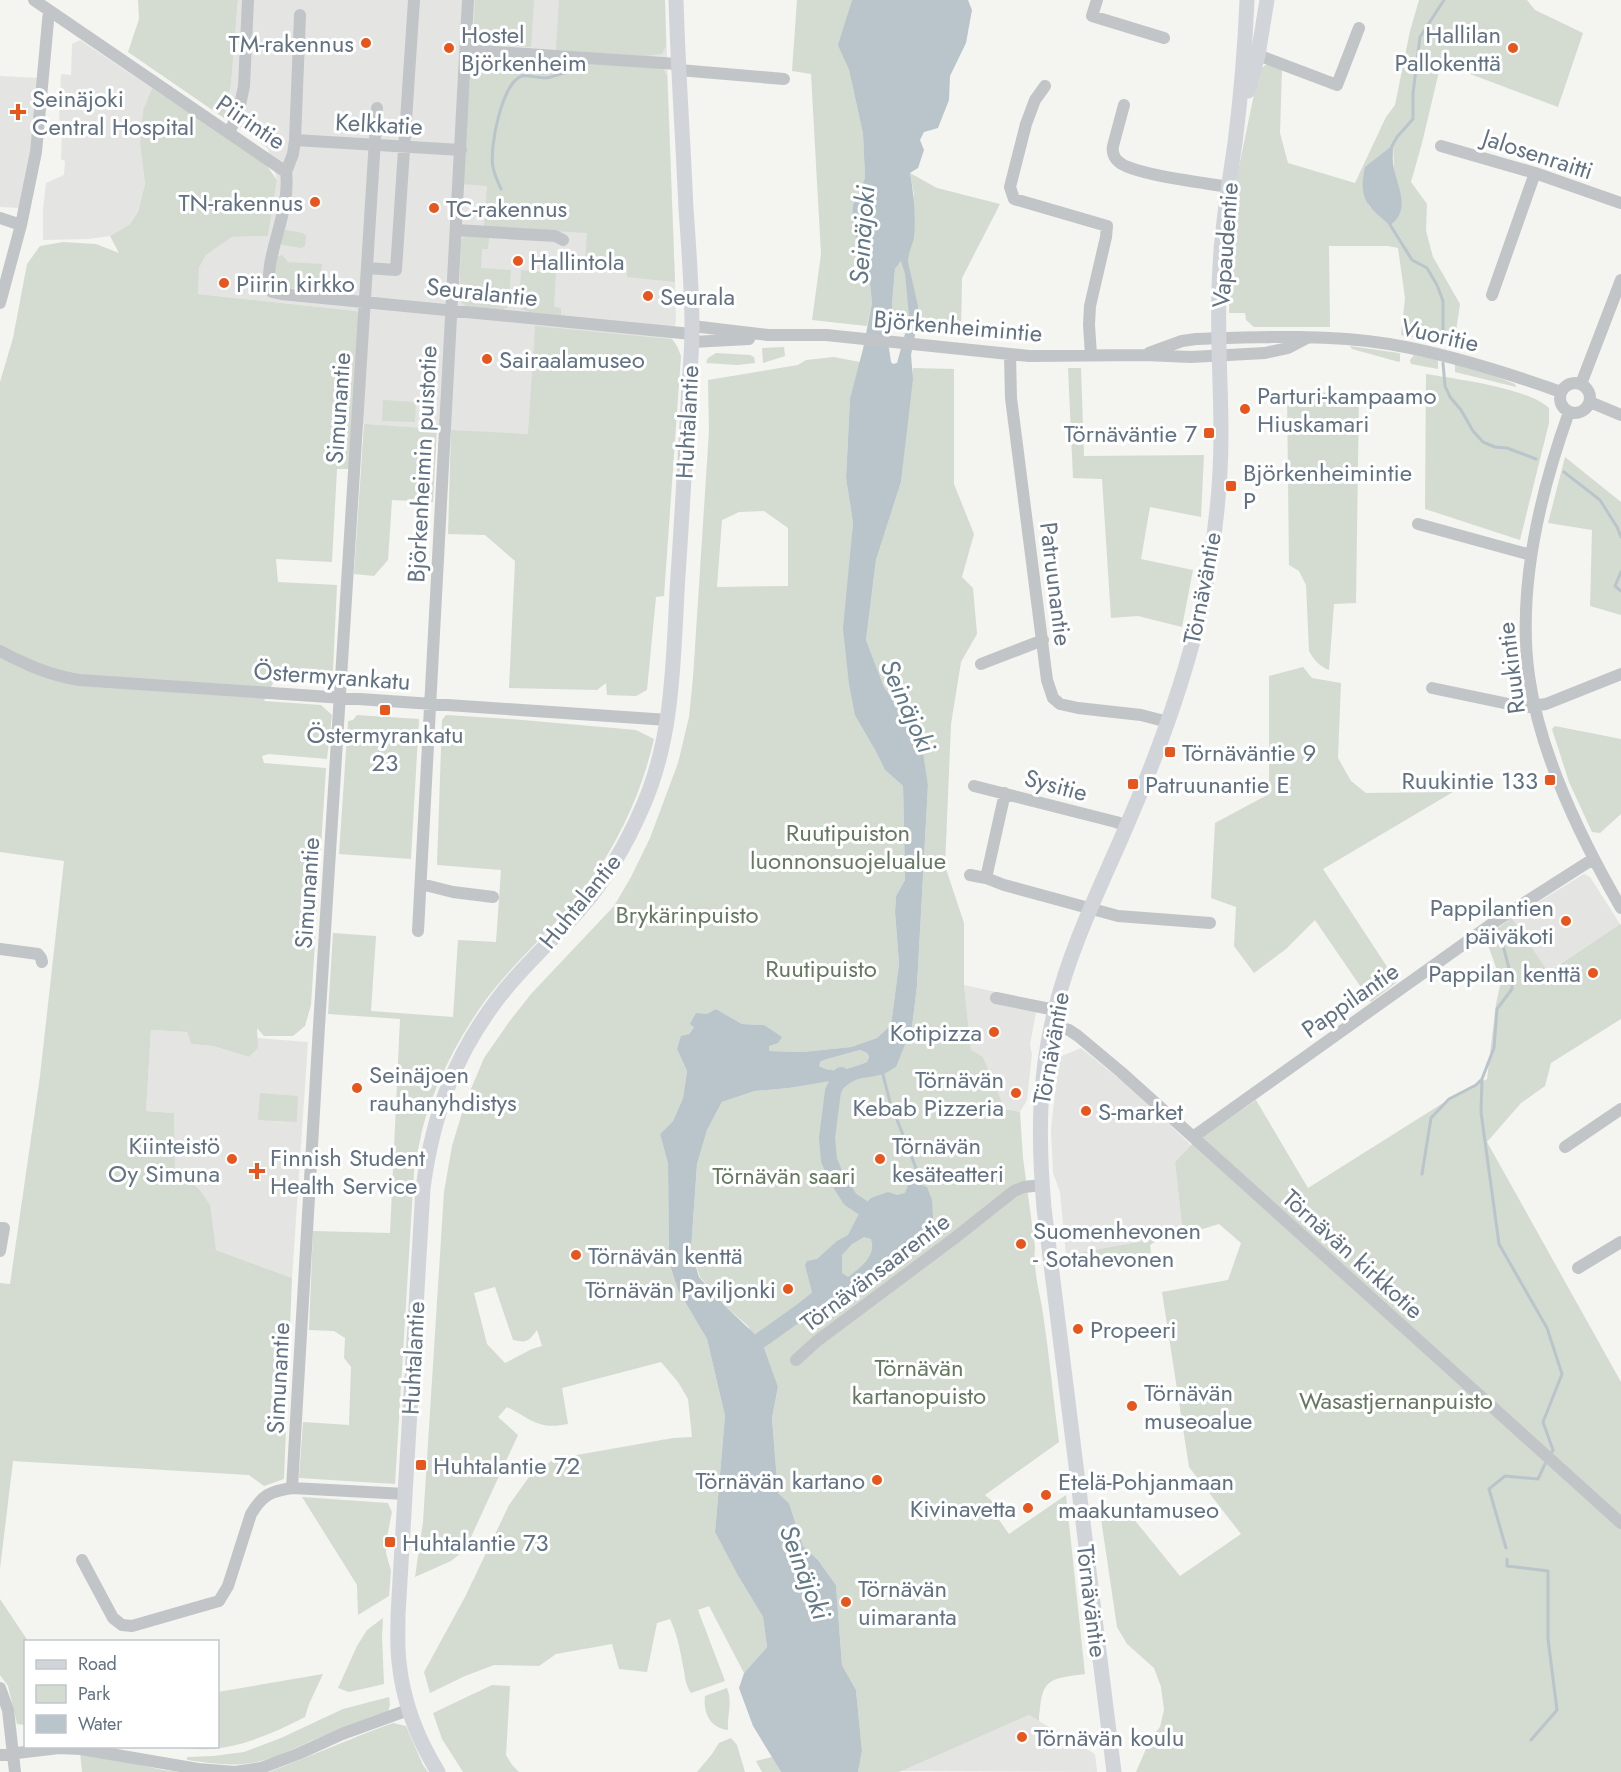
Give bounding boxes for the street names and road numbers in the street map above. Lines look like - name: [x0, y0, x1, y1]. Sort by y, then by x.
- street label: Piirintie: [209, 86, 293, 158]
- street label: Kelkkatie: [334, 104, 424, 144]
- street label: Jalosenraitti: [1475, 119, 1598, 188]
- street label: Vapaudentie: [1203, 181, 1247, 309]
- street label: Seuralantie: [425, 269, 539, 315]
- street label: Björkenheimintie: [872, 301, 1044, 351]
- street label: Vuoritie: [1398, 309, 1482, 361]
- street label: Björkenheimin puistotie: [398, 345, 446, 583]
- street label: Simunantie: [317, 351, 359, 465]
- street label: Huhtalantie: [667, 364, 707, 480]
- street label: Patruunantie: [1031, 520, 1081, 648]
- street label: Törnäväntie: [1174, 529, 1230, 647]
- street label: Ruukintie: [1488, 620, 1534, 716]
- street label: Östermyrankatu: [252, 653, 412, 699]
- street label: Sysitie: [1021, 760, 1091, 810]
- street label: Simunantie: [286, 836, 328, 950]
- street label: Huhtalantie: [531, 846, 629, 956]
- street label: Pappilantie: [1294, 954, 1406, 1046]
- street label: Törnäväntie: [1024, 989, 1078, 1107]
- street label: Törnävän kirkkotie: [1275, 1181, 1431, 1327]
- street label: Törnävänsaarentie: [793, 1204, 957, 1340]
- street label: Huhtalantie: [393, 1300, 433, 1416]
- street label: Simunantie: [258, 1321, 298, 1435]
- street label: Törnäväntie: [1068, 1543, 1116, 1659]

